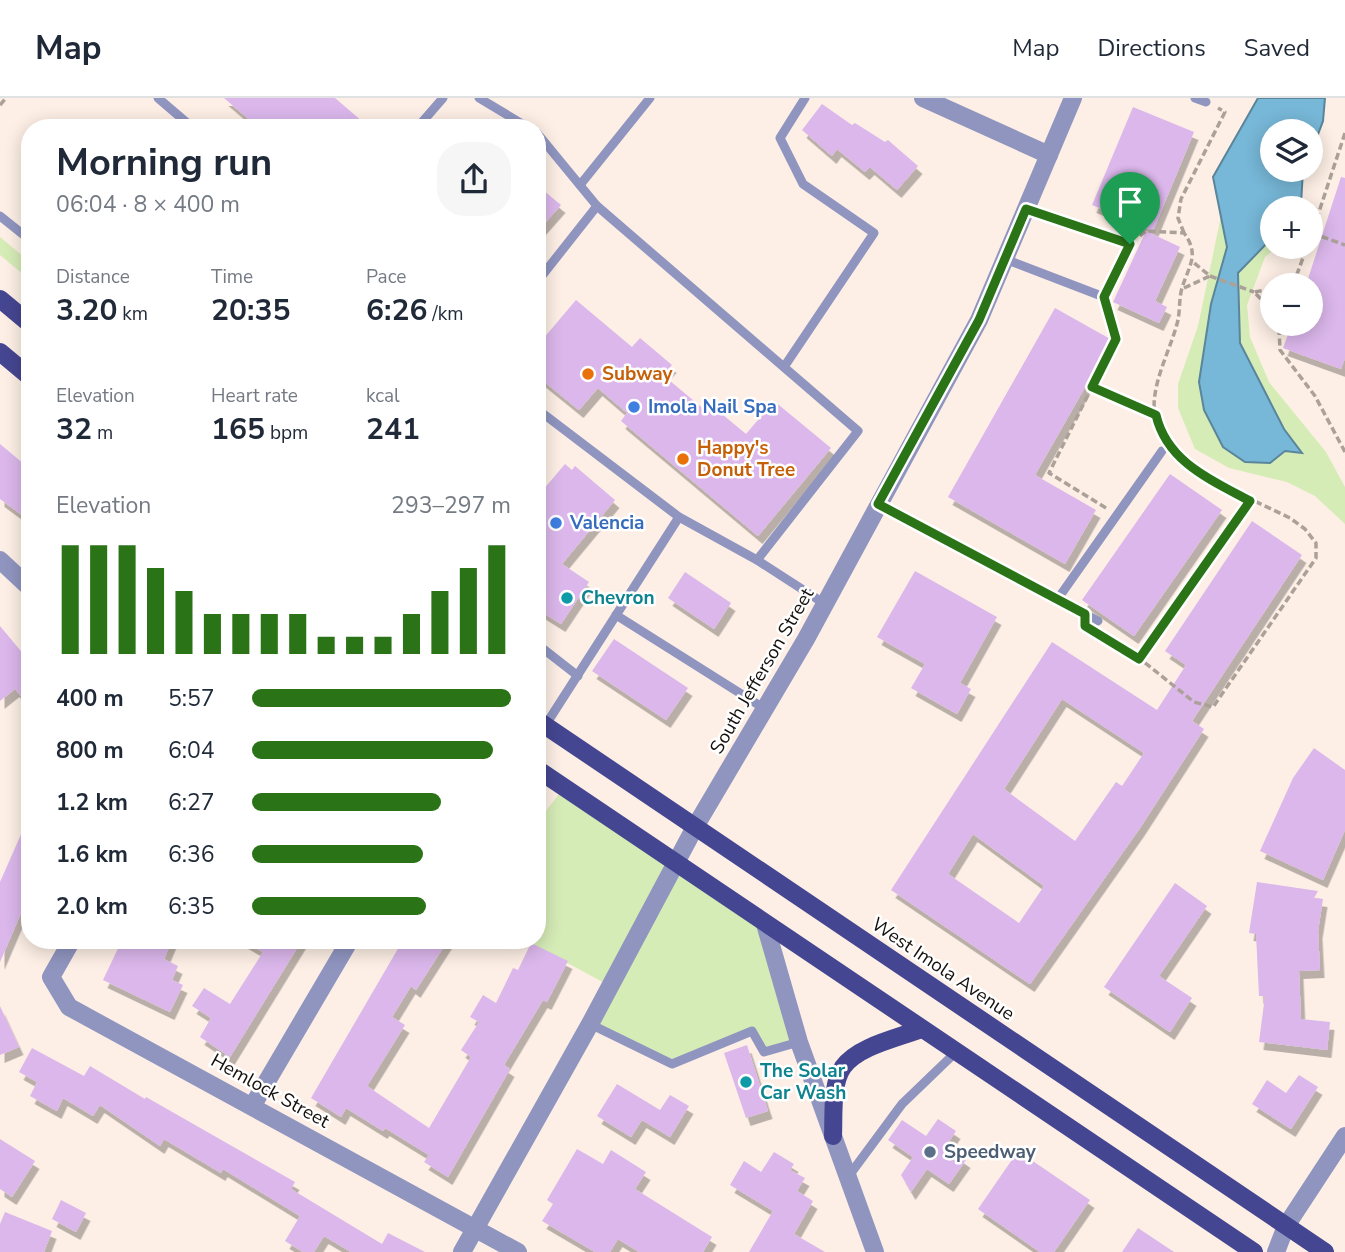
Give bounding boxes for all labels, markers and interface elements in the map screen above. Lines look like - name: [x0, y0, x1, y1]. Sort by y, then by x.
- text: Map: [35, 26, 102, 71]
- text: Map: [1012, 32, 1059, 64]
- text: Directions: [1097, 32, 1206, 64]
- text: Saved: [1244, 32, 1310, 64]
- map controls: [1260, 119, 1323, 336]
- button: layers: [1260, 119, 1323, 182]
- text: Morning run: [56, 137, 272, 188]
- button: share: [437, 142, 511, 216]
- pin: [1100, 172, 1160, 244]
- icon: arrive: [1111, 183, 1149, 221]
- text: 06:04 · 8 × 400 m: [56, 189, 240, 220]
- button: +: [1260, 196, 1323, 259]
- text: Distance: [56, 264, 130, 290]
- text: Time: [211, 264, 253, 290]
- text: Pace: [366, 264, 406, 290]
- button: −: [1260, 273, 1323, 336]
- text: 3.20: [56, 290, 117, 331]
- text: 20:35: [211, 290, 290, 331]
- text: 6:26: [366, 290, 427, 331]
- text: km: [117, 301, 148, 327]
- text: /km: [427, 301, 463, 327]
- place label: Subway: [602, 361, 674, 387]
- marker: Subway: [580, 366, 596, 382]
- text: Elevation: [56, 383, 135, 409]
- text: Heart rate: [211, 383, 298, 409]
- text: kcal: [366, 383, 400, 409]
- place label: Imola Nail Spa: [648, 394, 777, 420]
- marker: Imola Nail Spa: [626, 399, 642, 415]
- text: 32: [56, 409, 92, 450]
- text: 165: [211, 409, 265, 450]
- text: 241: [366, 409, 420, 450]
- text: m: [92, 420, 113, 446]
- text: bpm: [265, 420, 308, 446]
- place label: Happy's Donut Tree: [697, 435, 795, 483]
- marker: Happy's Donut Tree: [675, 451, 691, 467]
- text: Elevation: [56, 490, 151, 521]
- text: 293–297 m: [391, 490, 511, 521]
- place label: Valencia: [569, 510, 644, 536]
- marker: Valencia: [548, 515, 564, 531]
- street label: South Jefferson Street: [704, 583, 820, 759]
- place label: Chevron: [581, 585, 655, 611]
- marker: Chevron: [559, 590, 575, 606]
- text: 400 m: [56, 683, 124, 714]
- text: 5:57: [168, 683, 215, 714]
- text: 800 m: [56, 735, 124, 766]
- text: 6:04: [168, 735, 215, 766]
- text: 1.2 km: [56, 787, 128, 818]
- text: 6:27: [168, 787, 215, 818]
- text: 1.6 km: [56, 839, 128, 870]
- text: 6:36: [168, 839, 215, 870]
- text: 2.0 km: [56, 891, 128, 922]
- text: 6:35: [168, 891, 215, 922]
- street label: West Imola Avenue: [866, 911, 1020, 1027]
- street label: Hemlock Street: [206, 1048, 334, 1135]
- place label: The Solar Car Wash: [760, 1058, 846, 1106]
- marker: The Solar Car Wash: [738, 1074, 754, 1090]
- place label: Speedway: [944, 1139, 1037, 1165]
- marker: Speedway: [922, 1144, 938, 1160]

